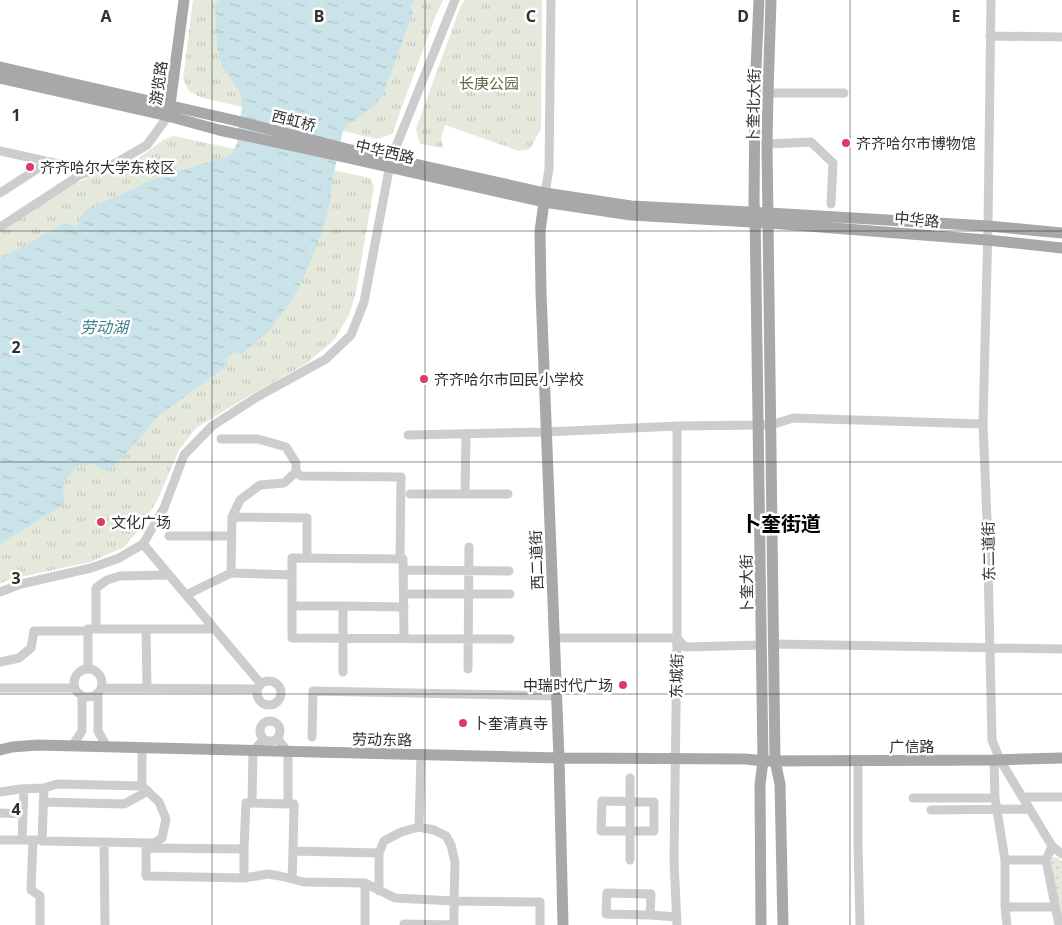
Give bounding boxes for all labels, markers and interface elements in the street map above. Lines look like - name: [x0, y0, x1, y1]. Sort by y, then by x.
- text: A: [100, 5, 112, 27]
- text: B: [314, 5, 324, 27]
- text: C: [526, 5, 536, 27]
- text: D: [737, 5, 749, 27]
- text: E: [952, 5, 961, 27]
- street label: 游览路: [145, 59, 171, 107]
- street label: 卜奎北大街: [742, 68, 764, 144]
- park label: 长庚公园: [459, 73, 519, 93]
- text: 1: [11, 104, 21, 126]
- street label: 西虹桥: [270, 105, 318, 135]
- place label: 齐齐哈尔市博物馆: [856, 133, 976, 153]
- street label: 中华西路: [354, 135, 416, 167]
- marker: 齐齐哈尔市博物馆: [840, 137, 852, 149]
- place label: 齐齐哈尔大学东校区: [40, 157, 175, 177]
- marker: 齐齐哈尔大学东校区: [24, 161, 36, 173]
- street label: 中华路: [894, 207, 940, 231]
- water label: 劳动湖: [80, 316, 131, 338]
- text: 2: [11, 336, 21, 358]
- place label: 齐齐哈尔市回民小学校: [434, 369, 584, 389]
- marker: 齐齐哈尔市回民小学校: [418, 373, 430, 385]
- district label: 卜奎街道: [741, 510, 821, 537]
- place label: 文化广场: [111, 512, 171, 532]
- marker: 文化广场: [95, 516, 107, 528]
- street label: 东二道街: [977, 521, 999, 581]
- street label: 西二道街: [525, 530, 547, 590]
- street label: 卜奎大街: [735, 554, 757, 614]
- text: 3: [11, 567, 21, 589]
- street label: 东城街: [666, 653, 686, 699]
- place label: 中瑞时代广场: [523, 675, 613, 695]
- marker: 中瑞时代广场: [617, 679, 629, 691]
- place label: 卜奎清真寺: [473, 713, 548, 733]
- marker: 卜奎清真寺: [457, 717, 469, 729]
- street label: 劳动东路: [352, 728, 412, 750]
- street label: 广信路: [889, 736, 935, 756]
- text: 4: [11, 798, 21, 820]

